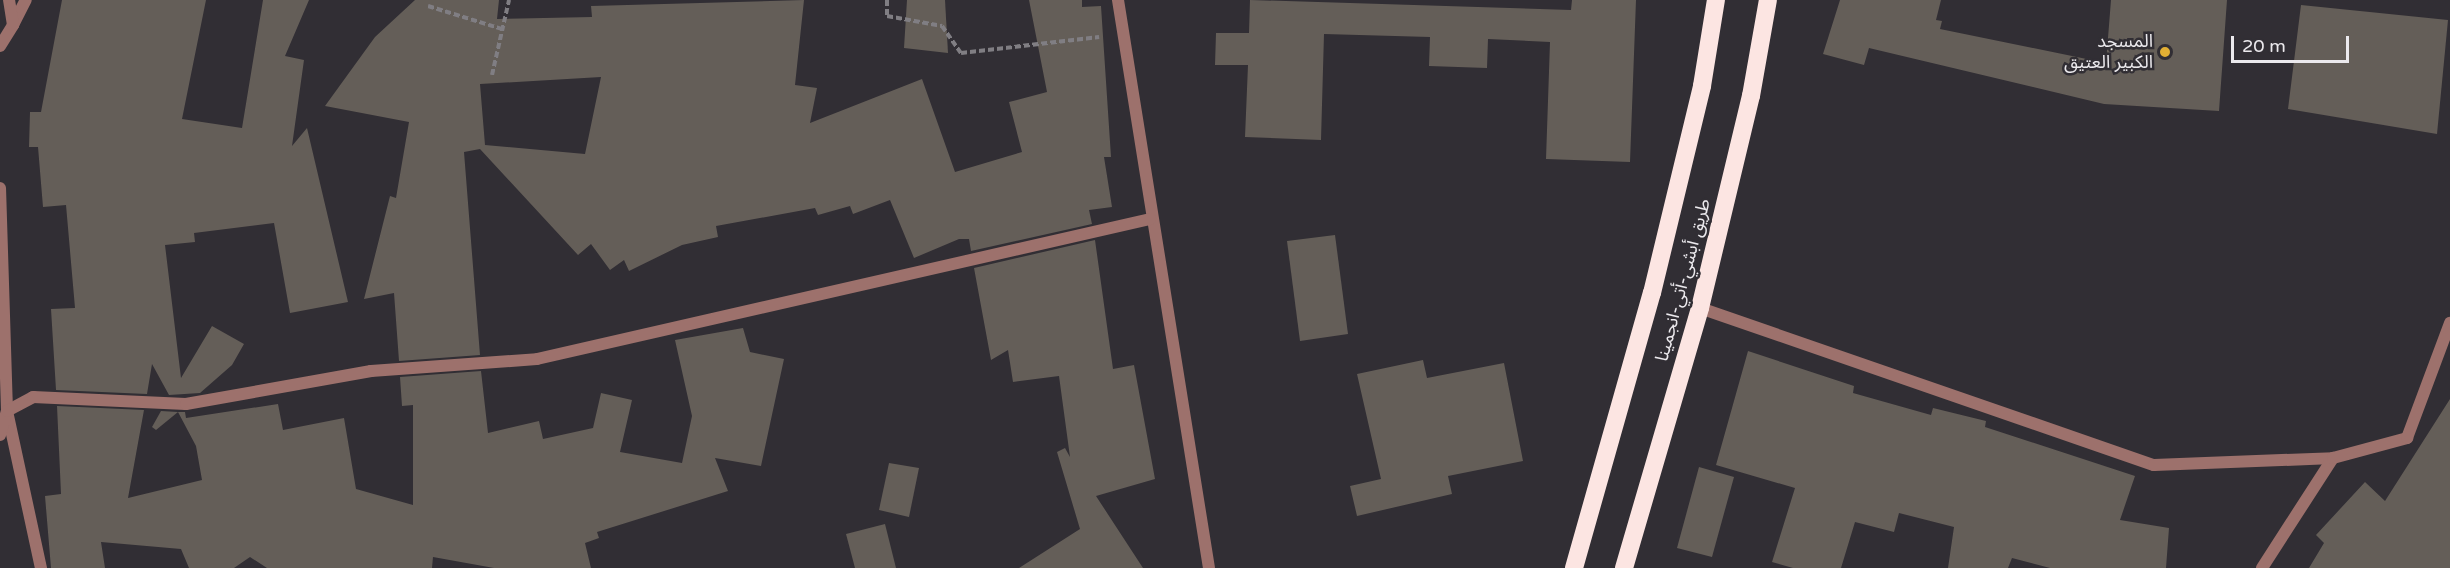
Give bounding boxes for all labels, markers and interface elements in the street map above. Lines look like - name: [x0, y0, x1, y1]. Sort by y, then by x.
- scale bar: [2234, 24, 2352, 62]
- place label: المسجد الكبير العتيق: [2064, 31, 2153, 74]
- text: 20 m: [2242, 35, 2286, 57]
- marker: المسجد الكبير العتيق: [2158, 45, 2172, 59]
- street label: طريق أبشي-أتي-انجمينا: [1651, 196, 1715, 364]

